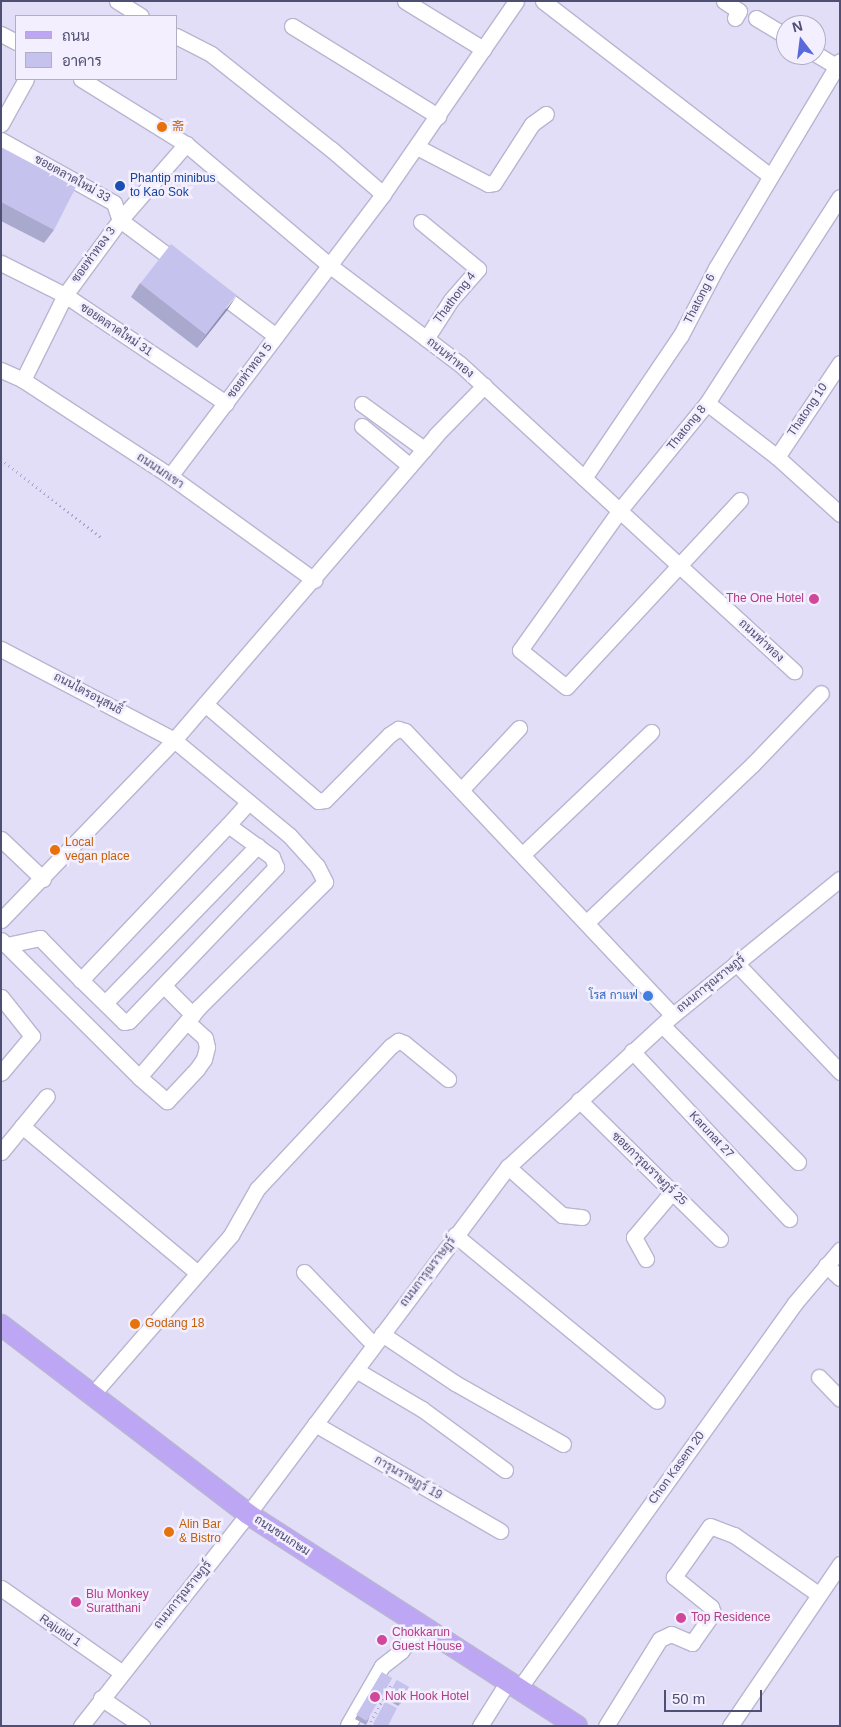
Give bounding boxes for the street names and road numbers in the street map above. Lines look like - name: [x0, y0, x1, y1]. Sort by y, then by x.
- street label: ซอยตลาดใหม่ 33: [31, 152, 113, 206]
- street label: ซอยท่าทอง 3: [69, 224, 119, 286]
- street label: Thathong 4: [431, 269, 479, 327]
- street label: Thatong 6: [681, 272, 719, 326]
- street label: ซอยตลาดใหม่ 31: [77, 300, 155, 360]
- street label: ถนนท่าทอง: [424, 335, 476, 381]
- street label: ซอยท่าทอง 5: [225, 341, 275, 401]
- street label: Thatong 10: [785, 381, 831, 439]
- street label: Thatong 8: [664, 402, 710, 454]
- street label: ถนนนกเขา: [134, 450, 186, 492]
- street label: ถนนท่าทอง: [735, 617, 787, 665]
- street label: ถนนไตรอนุสนธิ์: [51, 670, 125, 718]
- street label: ถนนการุณราษฏร์: [674, 952, 748, 1016]
- street label: Karunat 27: [686, 1109, 736, 1161]
- street label: ซอยการุณราษฎร์ 25: [608, 1129, 690, 1209]
- street label: ถนนการุณราษฏร์: [397, 1234, 459, 1310]
- street label: Chon Kasem 20: [646, 1429, 708, 1507]
- street label: การุนราษฏร์ 19: [372, 1453, 444, 1503]
- street label: ถนนชนเกษม: [252, 1513, 312, 1559]
- street label: ถนนการุณราษฏร์: [151, 1558, 215, 1632]
- street label: Rajutid 1: [36, 1612, 84, 1650]

